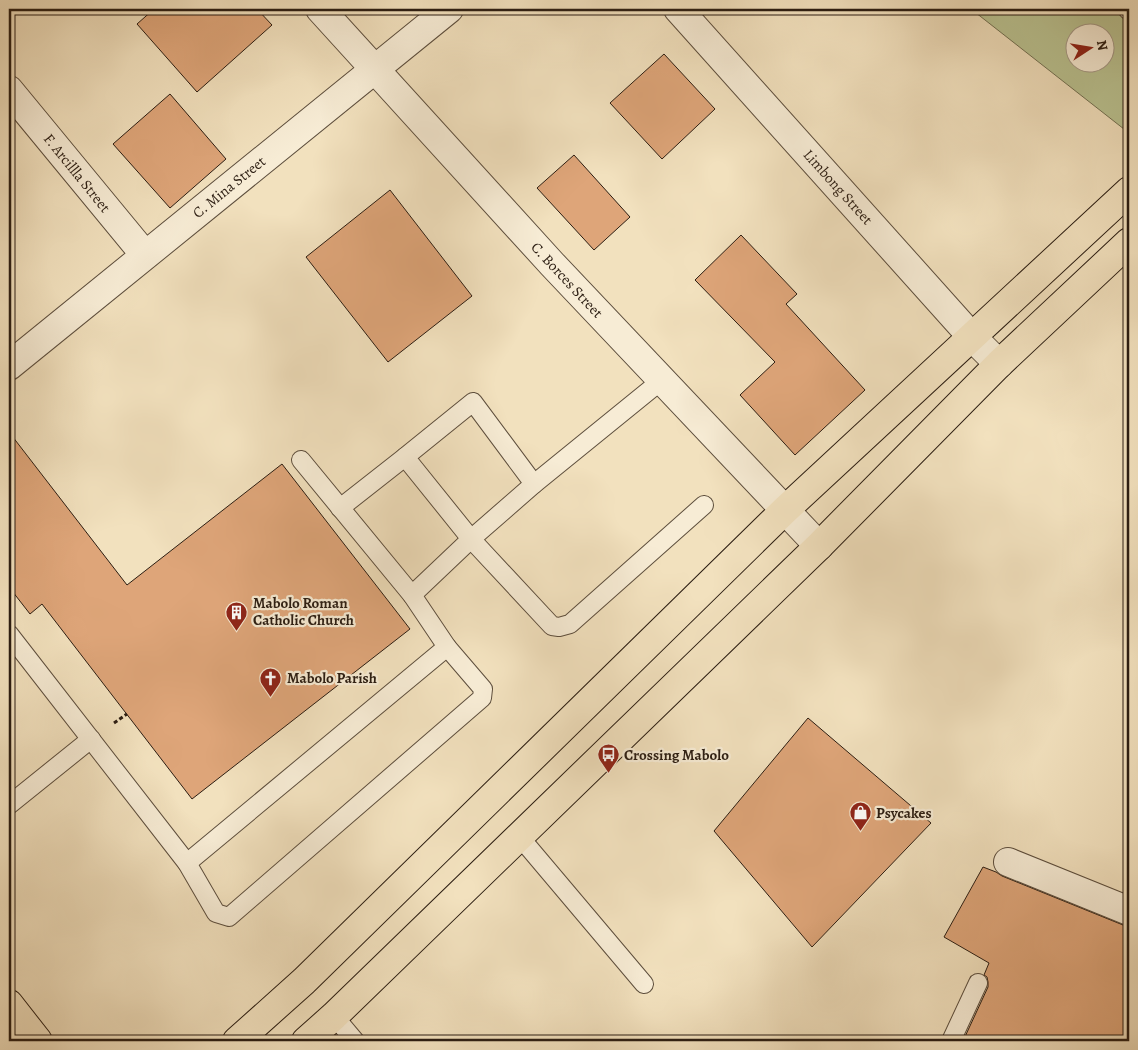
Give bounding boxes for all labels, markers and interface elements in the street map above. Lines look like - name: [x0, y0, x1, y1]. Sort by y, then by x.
- north arrow: [1066, 22, 1116, 72]
- text: N: [1092, 38, 1113, 52]
- street label: F. Arcillla Street: [39, 129, 115, 217]
- street label: Limbong Street: [799, 145, 877, 229]
- street label: C. Mina Street: [188, 151, 270, 223]
- street label: C. Borces Street: [527, 238, 608, 322]
- place label: Mabolo Roman Catholic Church: [253, 593, 354, 630]
- building icon: Mabolo Roman Catholic Church: [225, 600, 249, 631]
- church icon: Mabolo Parish: [259, 666, 283, 697]
- place label: Mabolo Parish: [287, 668, 377, 688]
- bus stop icon: Crossing Mabolo: [596, 743, 620, 774]
- place label: Crossing Mabolo: [624, 745, 729, 765]
- shop icon: Psycakes: [848, 801, 872, 832]
- place label: Psycakes: [876, 803, 932, 823]

